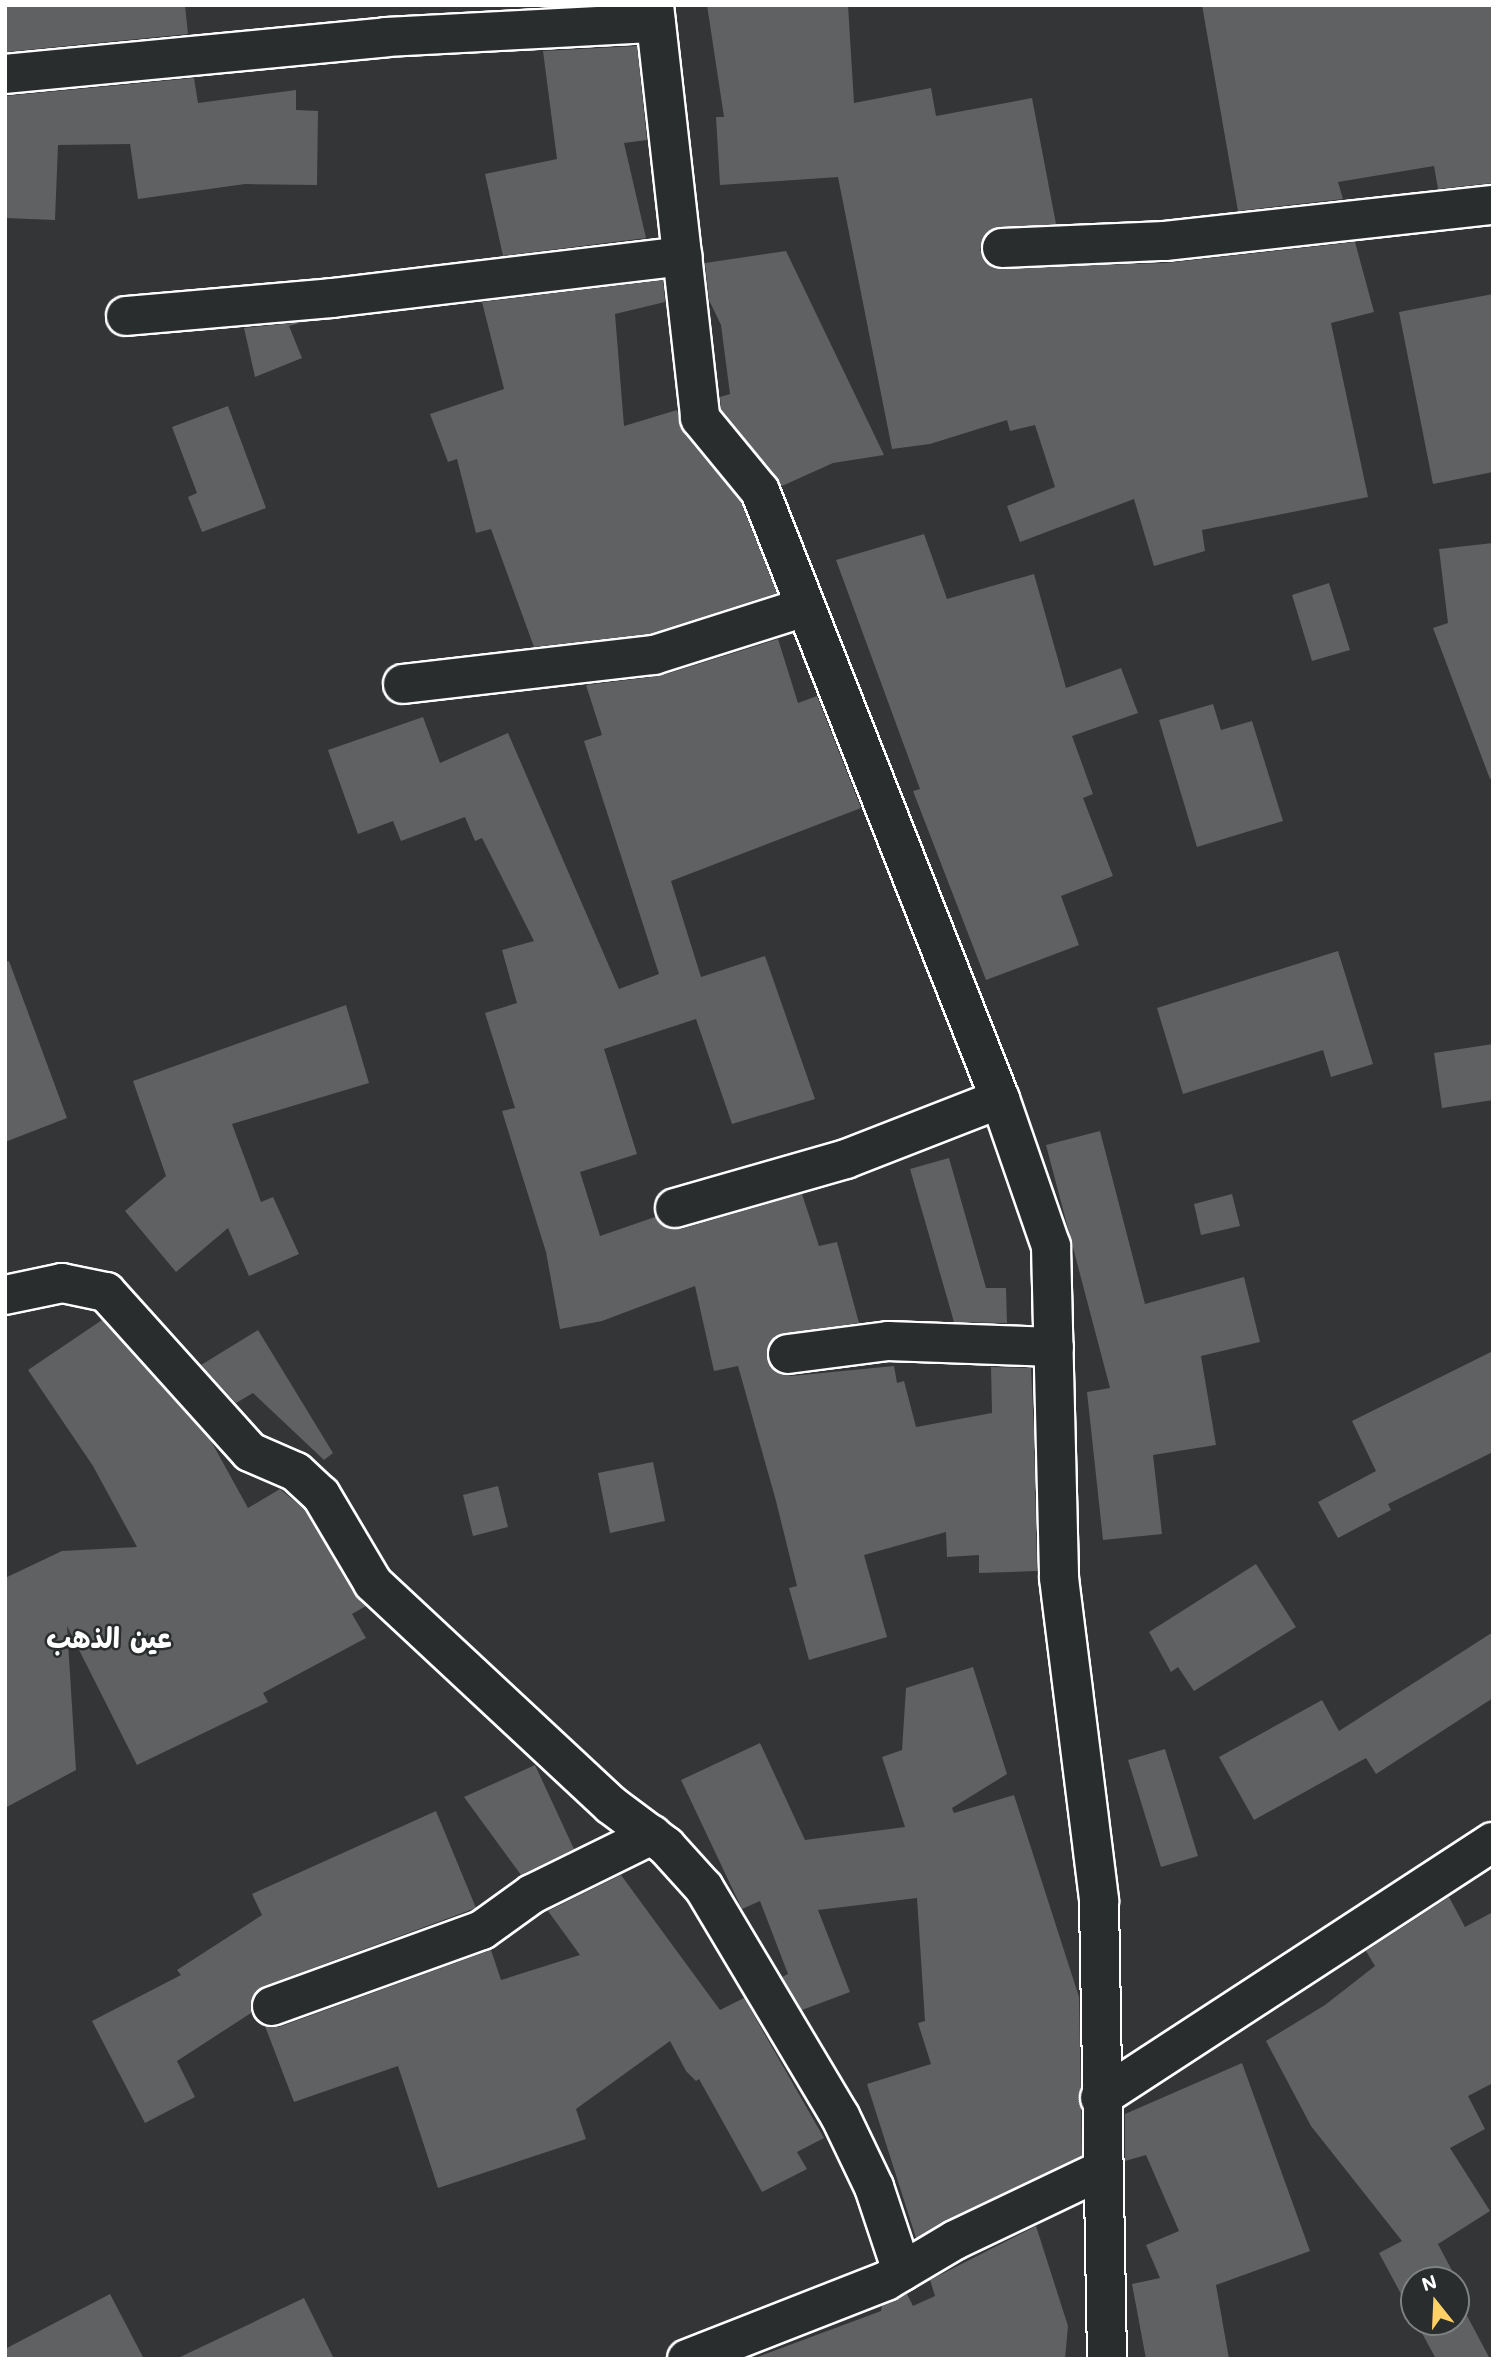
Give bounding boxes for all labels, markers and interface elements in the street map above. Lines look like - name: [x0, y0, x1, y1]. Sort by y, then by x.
- district label: عين الذهب: [46, 1620, 172, 1654]
- north arrow: [1400, 2266, 1470, 2336]
- text: N: [1418, 2268, 1440, 2297]

